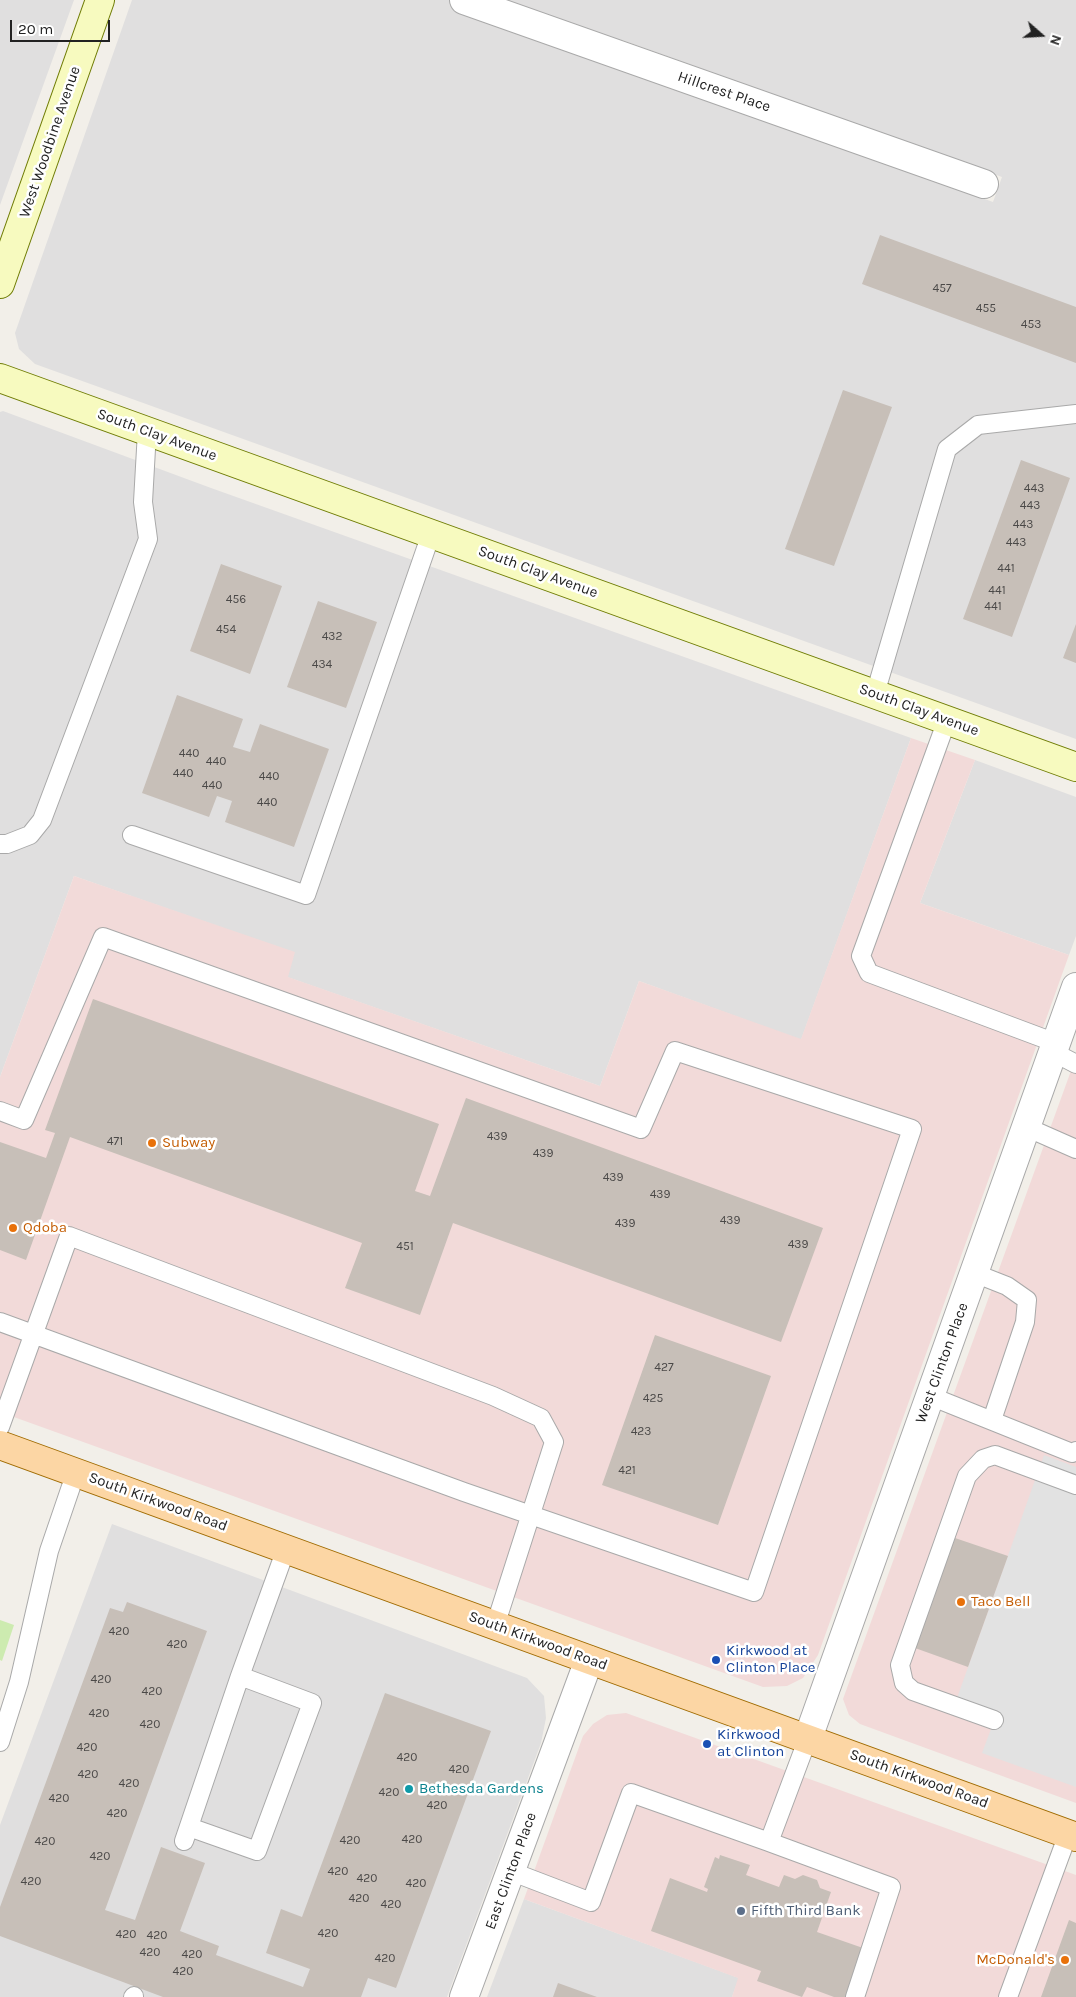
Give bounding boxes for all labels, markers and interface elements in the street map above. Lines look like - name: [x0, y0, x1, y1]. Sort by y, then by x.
- scale bar: [12, 10, 112, 42]
- north arrow: [1016, 10, 1066, 60]
- text: 20 m: [18, 20, 53, 38]
- text: N: [1046, 33, 1065, 48]
- street label: West Woodbine Avenue: [16, 64, 84, 220]
- street label: Hillcrest Place: [675, 68, 773, 116]
- house number: 457: [932, 282, 952, 296]
- house number: 455: [976, 302, 996, 316]
- house number: 453: [1021, 318, 1041, 332]
- street label: South Clay Avenue: [95, 405, 219, 465]
- house number: 443: [1024, 482, 1044, 496]
- house number: 443: [1020, 499, 1040, 513]
- house number: 443: [1013, 518, 1033, 532]
- house number: 443: [1006, 536, 1026, 550]
- street label: South Clay Avenue: [476, 542, 600, 602]
- house number: 441: [997, 562, 1015, 576]
- house number: 441: [988, 584, 1006, 598]
- house number: 456: [226, 593, 246, 607]
- house number: 441: [984, 600, 1002, 614]
- house number: 454: [216, 623, 236, 637]
- house number: 432: [322, 630, 342, 644]
- house number: 434: [312, 658, 332, 672]
- street label: South Clay Avenue: [857, 680, 981, 740]
- house number: 440: [179, 747, 199, 761]
- house number: 440: [206, 755, 226, 769]
- house number: 440: [173, 767, 193, 781]
- house number: 440: [259, 770, 279, 784]
- house number: 440: [202, 779, 222, 793]
- house number: 440: [257, 796, 277, 810]
- house number: 439: [487, 1130, 507, 1144]
- place label: Subway: [162, 1134, 215, 1152]
- house number: 471: [107, 1135, 123, 1149]
- marker: Subway: [146, 1137, 158, 1149]
- house number: 439: [533, 1147, 553, 1161]
- house number: 439: [603, 1171, 623, 1185]
- house number: 439: [650, 1188, 670, 1202]
- house number: 439: [720, 1214, 740, 1228]
- house number: 439: [615, 1217, 635, 1231]
- place label: Qdoba: [23, 1219, 67, 1237]
- marker: Qdoba: [7, 1222, 19, 1234]
- house number: 439: [788, 1238, 808, 1252]
- house number: 451: [396, 1240, 414, 1254]
- street label: West Clinton Place: [912, 1300, 972, 1426]
- house number: 427: [654, 1361, 674, 1375]
- house number: 425: [643, 1392, 663, 1406]
- house number: 423: [631, 1425, 651, 1439]
- house number: 421: [618, 1464, 636, 1478]
- street label: South Kirkwood Road: [86, 1469, 230, 1535]
- place label: Taco Bell: [971, 1593, 1030, 1611]
- marker: Taco Bell: [955, 1596, 967, 1608]
- street label: South Kirkwood Road: [466, 1608, 610, 1674]
- house number: 420: [109, 1625, 129, 1639]
- house number: 420: [167, 1638, 187, 1652]
- place label: Kirkwood at Clinton Place: [726, 1642, 816, 1677]
- marker: Kirkwood at Clinton Place: [710, 1654, 722, 1666]
- house number: 420: [91, 1673, 111, 1687]
- house number: 420: [142, 1685, 162, 1699]
- house number: 420: [89, 1707, 109, 1721]
- house number: 420: [140, 1718, 160, 1732]
- place label: Kirkwood at Clinton: [717, 1726, 784, 1761]
- marker: Kirkwood at Clinton: [701, 1738, 713, 1750]
- house number: 420: [77, 1741, 97, 1755]
- street label: South Kirkwood Road: [847, 1746, 991, 1812]
- house number: 420: [397, 1751, 417, 1765]
- house number: 420: [449, 1763, 469, 1777]
- house number: 420: [78, 1768, 98, 1782]
- house number: 420: [119, 1777, 139, 1791]
- place label: Bethesda Gardens: [419, 1780, 544, 1798]
- marker: Bethesda Gardens: [403, 1783, 415, 1795]
- house number: 420: [379, 1786, 399, 1800]
- house number: 420: [49, 1792, 69, 1806]
- house number: 420: [427, 1799, 447, 1813]
- house number: 420: [107, 1807, 127, 1821]
- street label: East Clinton Place: [481, 1810, 541, 1932]
- house number: 420: [402, 1833, 422, 1847]
- house number: 420: [340, 1834, 360, 1848]
- house number: 420: [35, 1835, 55, 1849]
- house number: 420: [90, 1850, 110, 1864]
- house number: 420: [328, 1865, 348, 1879]
- house number: 420: [357, 1872, 377, 1886]
- house number: 420: [21, 1875, 41, 1889]
- house number: 420: [406, 1877, 426, 1891]
- house number: 420: [349, 1892, 369, 1906]
- house number: 420: [381, 1898, 401, 1912]
- place label: Fifth Third Bank: [751, 1902, 861, 1920]
- marker: Fifth Third Bank: [735, 1905, 747, 1917]
- house number: 420: [318, 1927, 338, 1941]
- house number: 420: [116, 1928, 136, 1942]
- house number: 420: [147, 1929, 167, 1943]
- house number: 420: [140, 1946, 160, 1960]
- house number: 420: [182, 1948, 202, 1962]
- place label: McDonald's: [976, 1951, 1055, 1969]
- house number: 420: [375, 1952, 395, 1966]
- marker: McDonald's: [1059, 1954, 1071, 1966]
- house number: 420: [173, 1965, 193, 1979]

